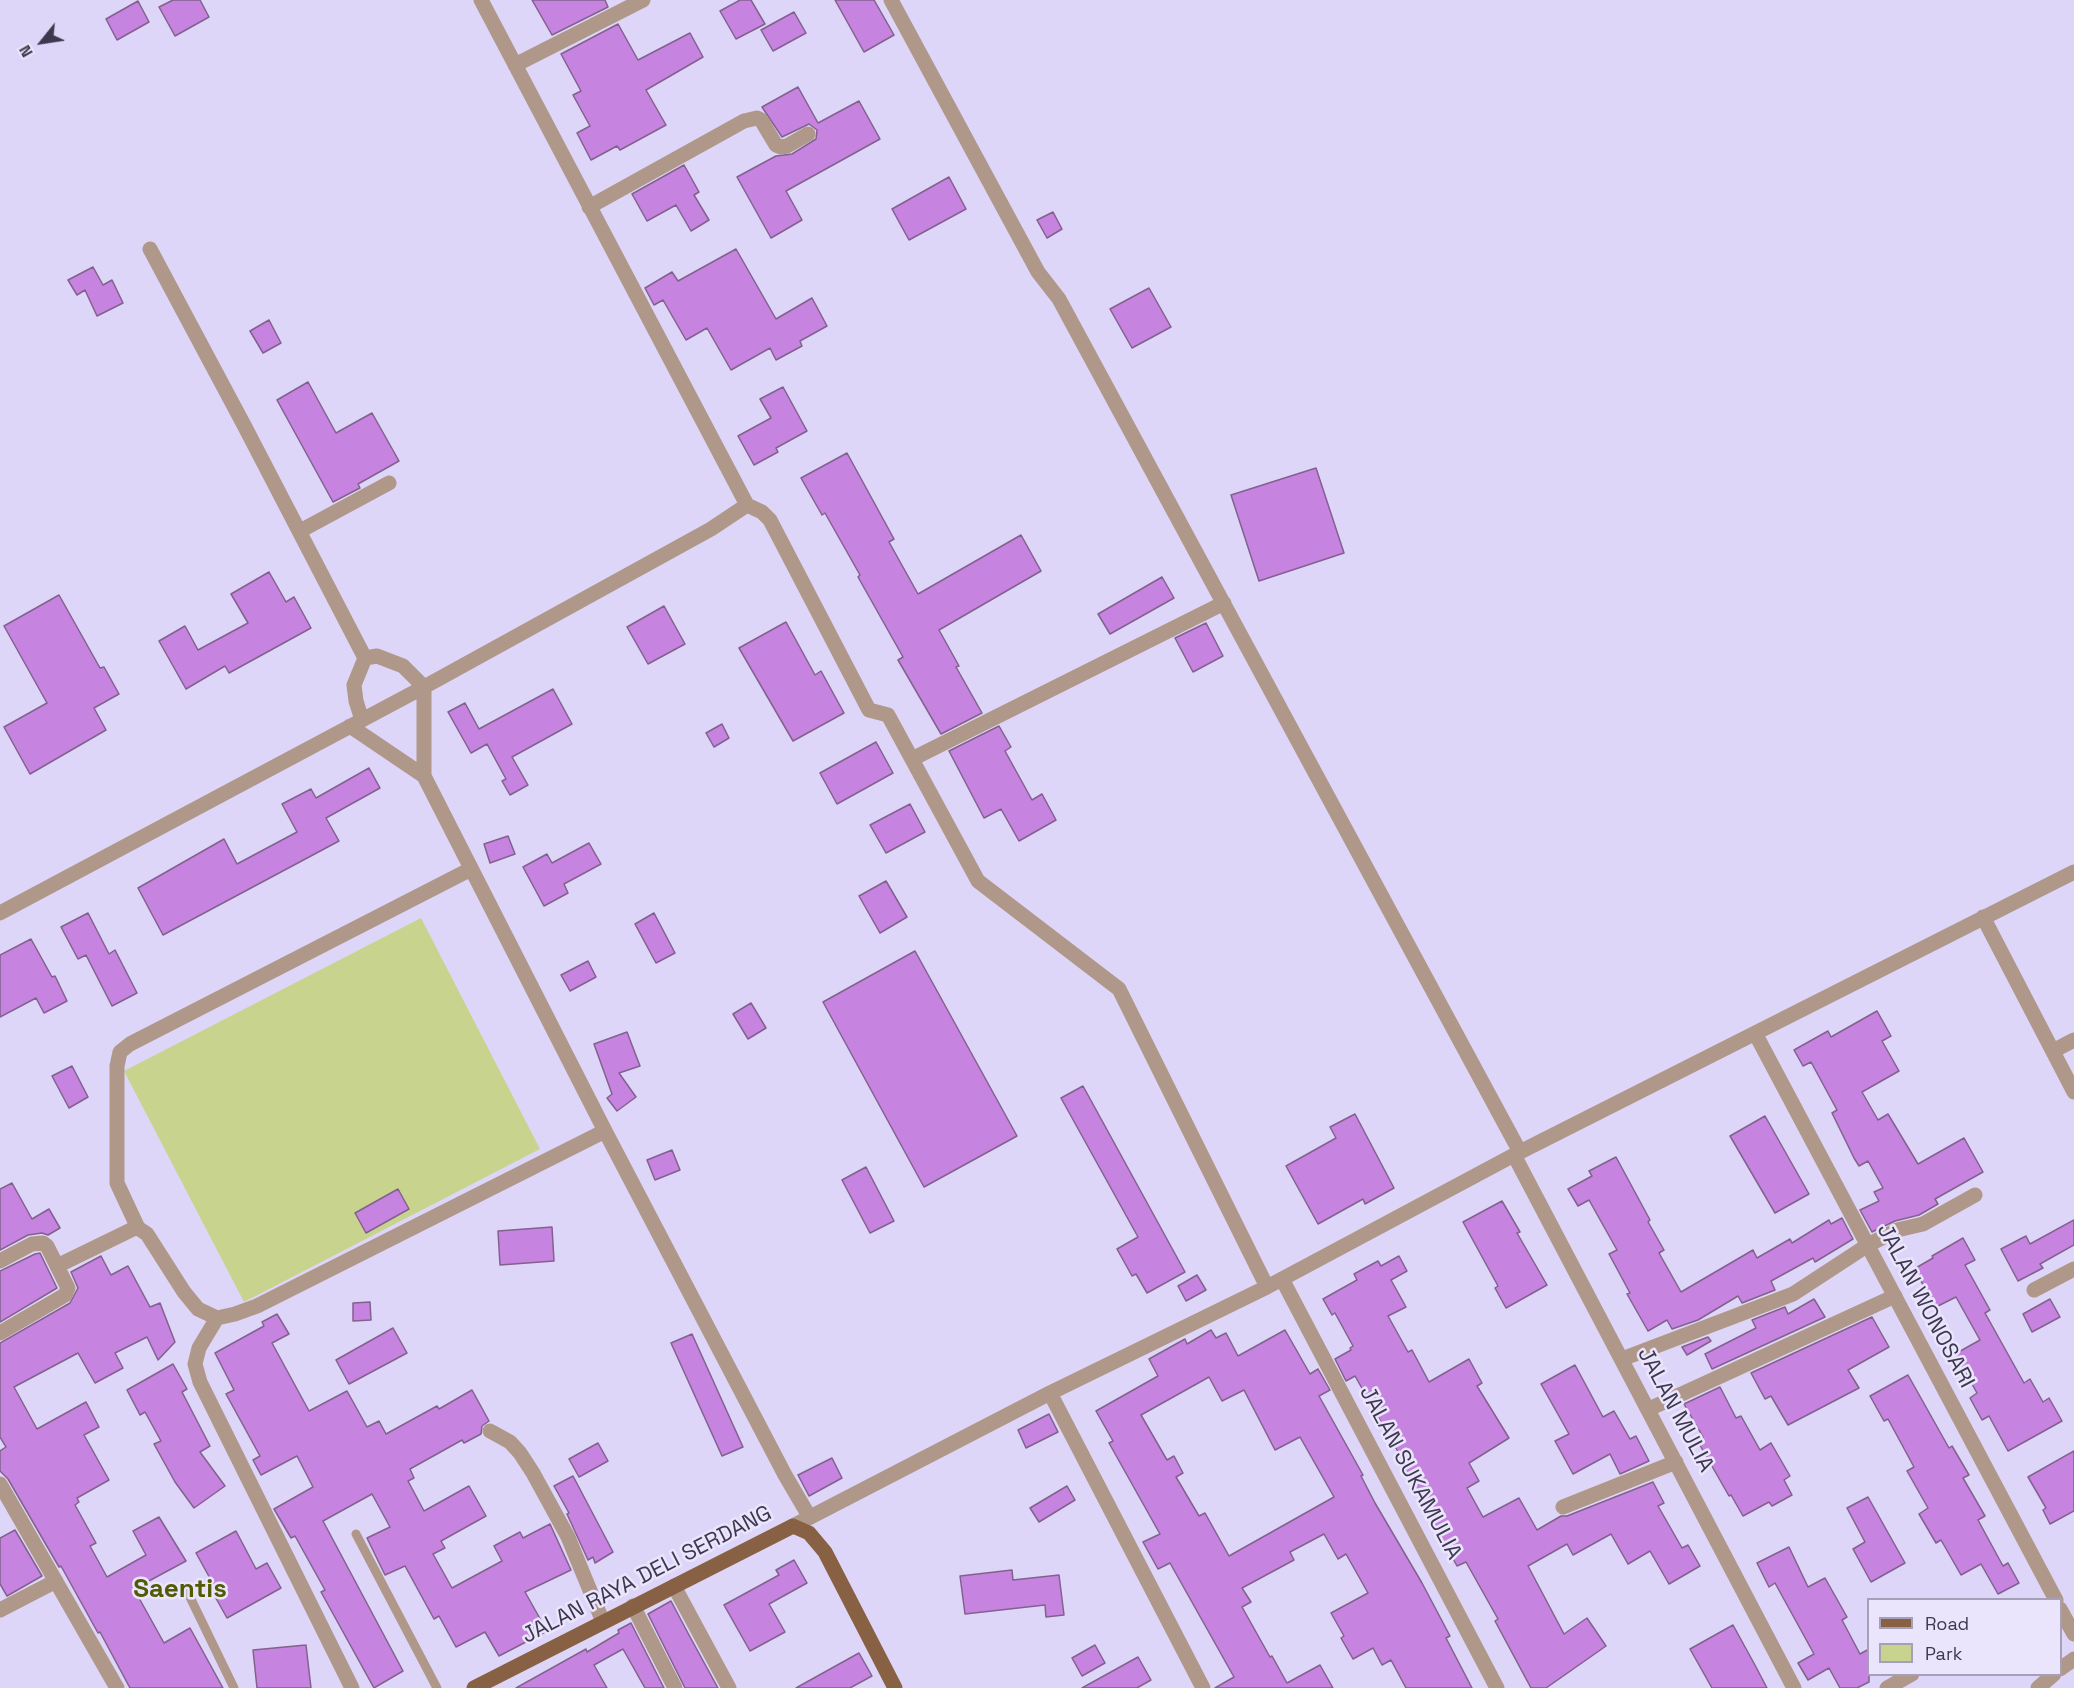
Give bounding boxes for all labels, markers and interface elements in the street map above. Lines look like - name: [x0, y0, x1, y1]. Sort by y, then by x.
- north arrow: [12, 12, 72, 72]
- text: N: [14, 41, 38, 61]
- street label: JALAN WONOSARI: [1871, 1219, 1979, 1393]
- street label: JALAN MULIA: [1631, 1343, 1719, 1477]
- street label: JALAN SUKAMULIA: [1353, 1382, 1467, 1564]
- street label: JALAN RAYA DELI SERDANG: [518, 1500, 776, 1650]
- district label: Saentis: [133, 1574, 227, 1606]
- legend: [1867, 1598, 2062, 1676]
- text: Road: [1925, 1612, 1969, 1635]
- text: Park: [1925, 1642, 1962, 1665]

